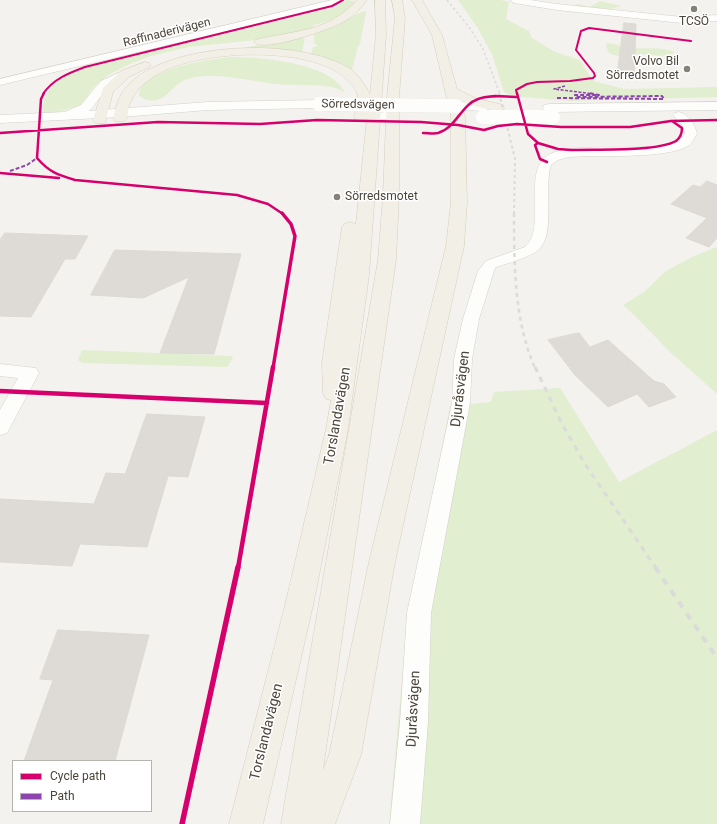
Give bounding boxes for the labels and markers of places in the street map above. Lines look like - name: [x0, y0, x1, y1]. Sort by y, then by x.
- marker: TCSÖ: [689, 4, 699, 14]
- place label: TCSÖ: [679, 15, 709, 29]
- place label: Volvo Bil Sörredsmotet: [606, 55, 679, 83]
- marker: Volvo Bil Sörredsmotet: [682, 64, 692, 74]
- place label: Sörredsmotet: [345, 190, 418, 204]
- marker: Sörredsmotet: [332, 192, 342, 202]

